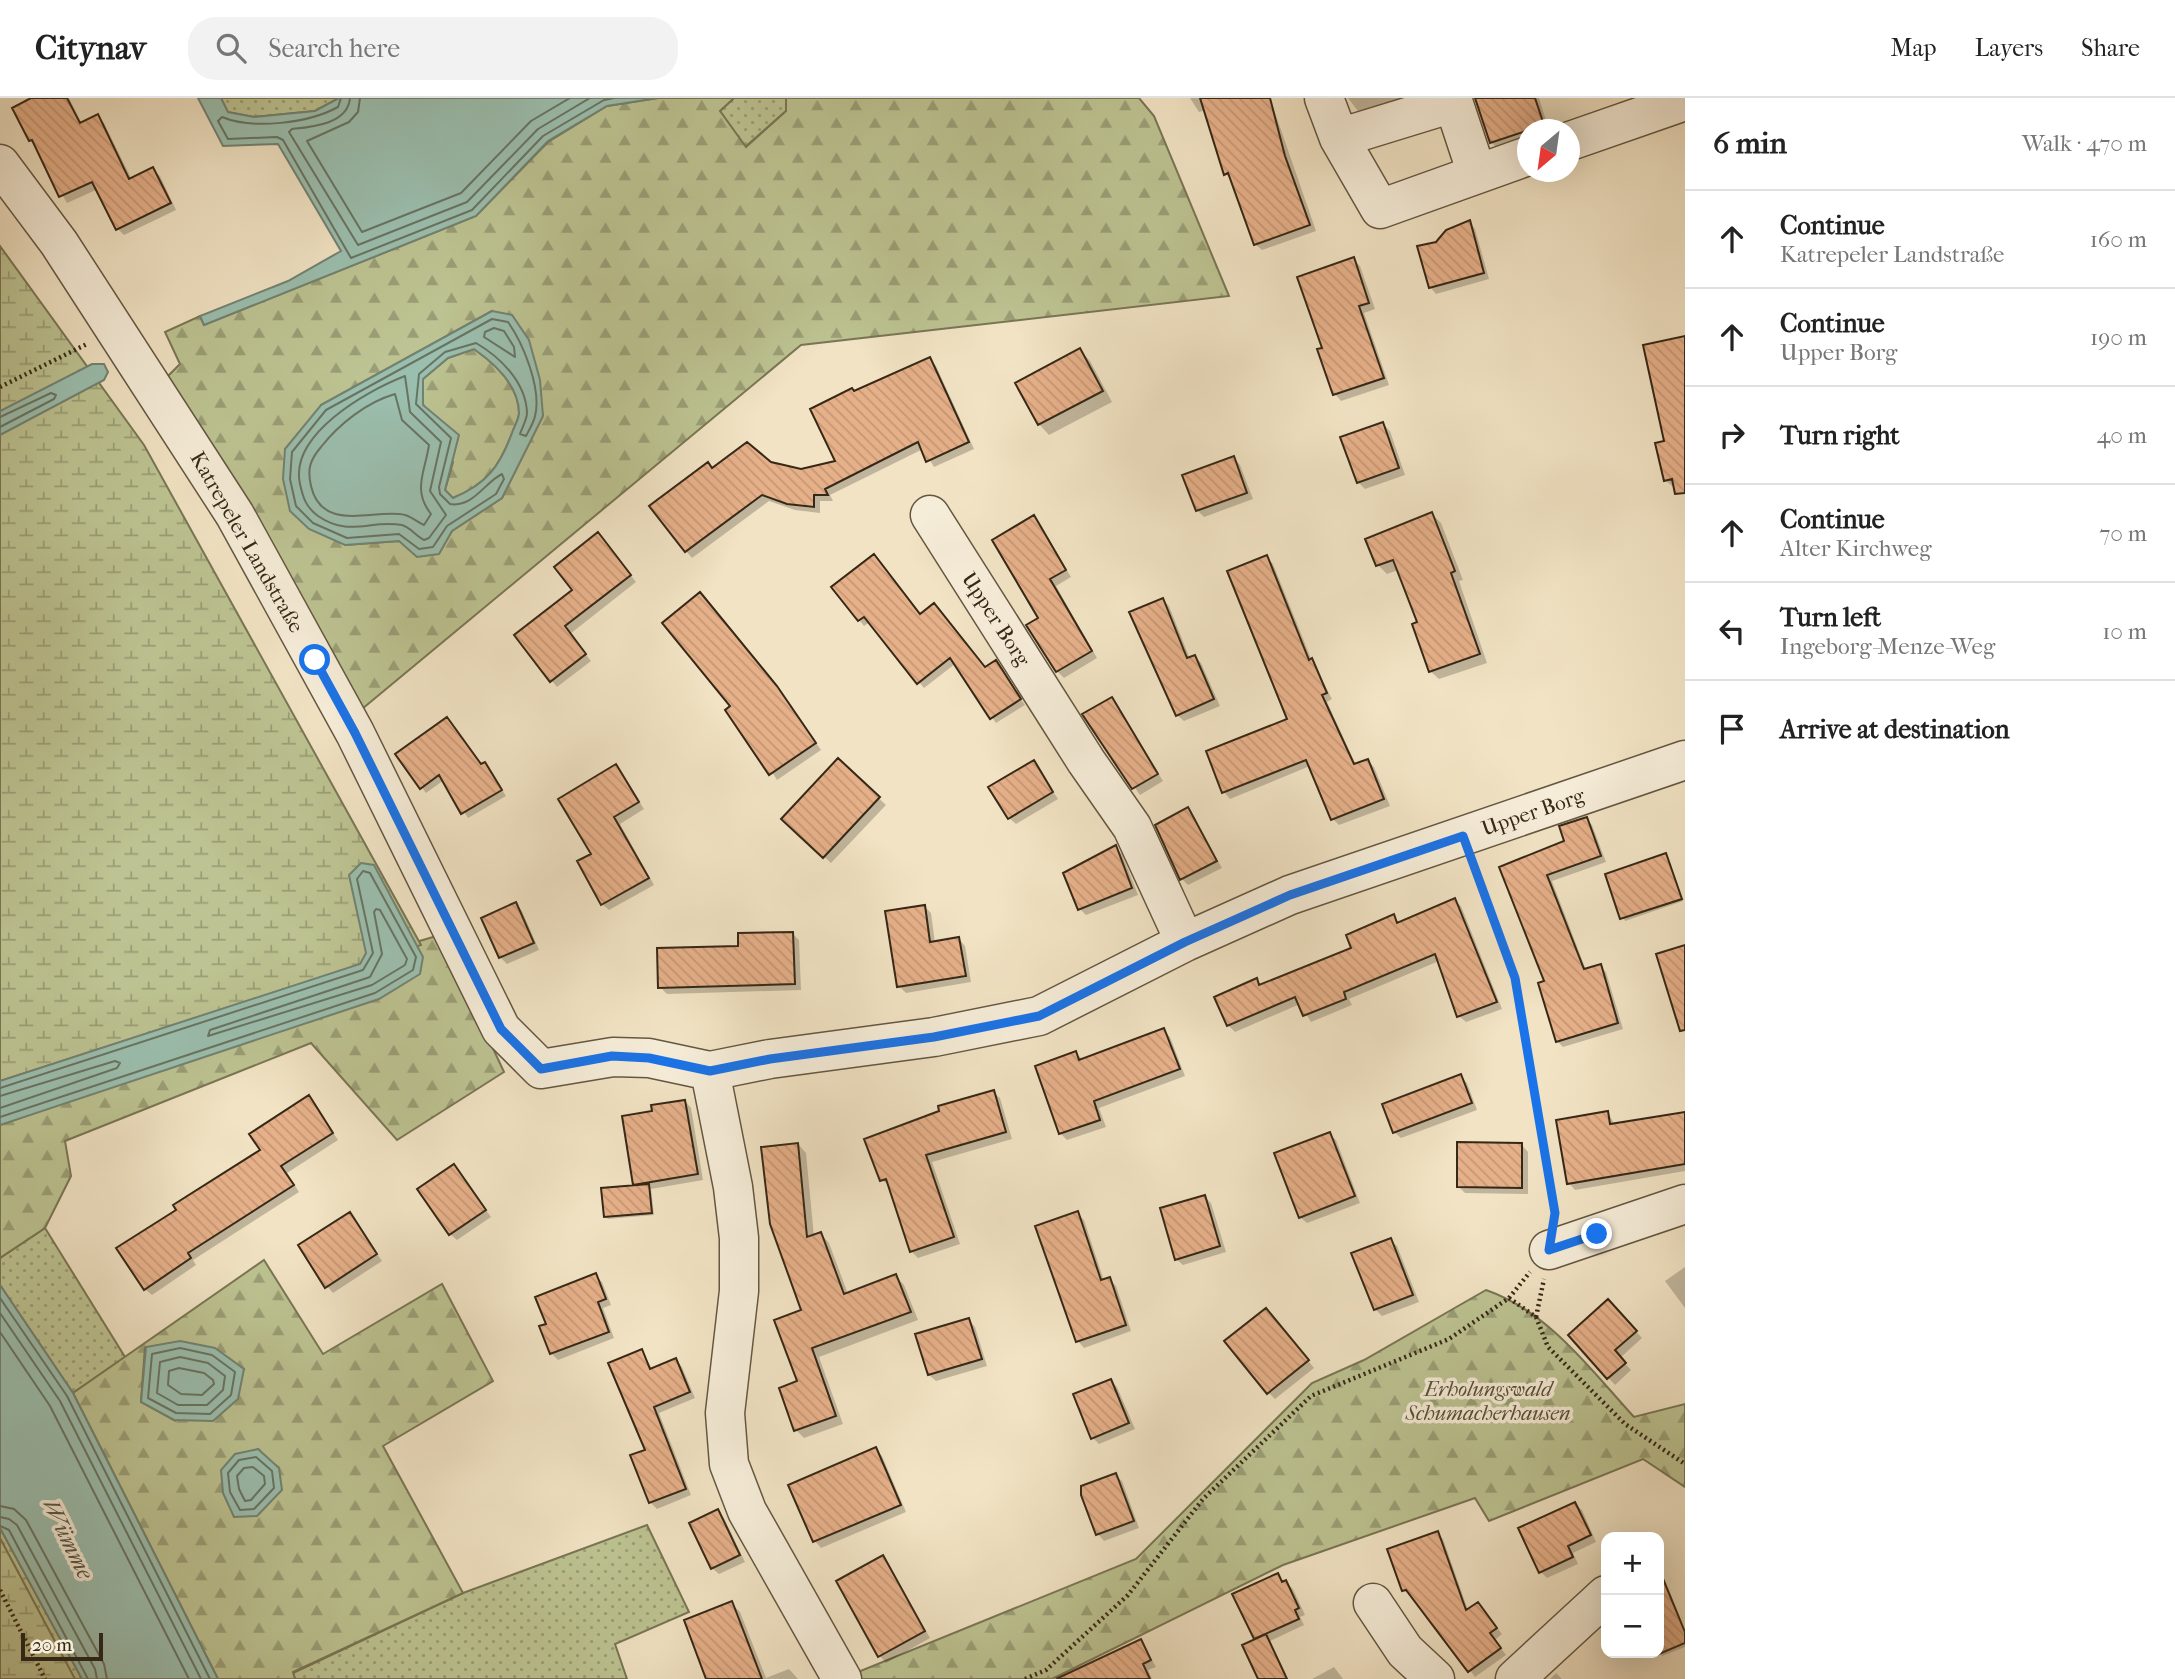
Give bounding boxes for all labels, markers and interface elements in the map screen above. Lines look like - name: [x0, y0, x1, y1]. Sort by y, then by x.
- search box: [188, 17, 678, 80]
- text: Citynav: [35, 29, 146, 68]
- icon: search: [212, 29, 250, 67]
- text: Search here: [268, 33, 400, 64]
- text: Map: [1891, 34, 1937, 62]
- text: Layers: [1975, 34, 2043, 62]
- text: Share: [2081, 34, 2140, 62]
- north arrow: [1517, 119, 1580, 182]
- text: 6 min: [1713, 126, 1787, 161]
- text: Walk · 470 m: [2022, 130, 2147, 157]
- text: Continue: [1780, 210, 1885, 241]
- icon: ahead: [1713, 220, 1751, 258]
- text: 160 m: [2090, 226, 2147, 253]
- text: Katrepeler Landstraße: [1780, 241, 2004, 268]
- text: Continue: [1780, 308, 1885, 339]
- icon: ahead: [1713, 318, 1751, 356]
- text: 190 m: [2090, 324, 2147, 351]
- text: Upper Borg: [1780, 339, 1897, 366]
- icon: right: [1713, 416, 1751, 454]
- text: Turn right: [1780, 420, 1900, 451]
- text: 40 m: [2097, 422, 2147, 449]
- street label: Katrepeler Landstraße: [185, 447, 309, 637]
- text: Continue: [1780, 504, 1885, 535]
- icon: ahead: [1713, 514, 1751, 552]
- text: 70 m: [2099, 520, 2147, 547]
- text: Alter Kirchweg: [1780, 535, 1931, 562]
- street label: Upper Borg: [957, 568, 1036, 671]
- text: Turn left: [1780, 602, 1881, 633]
- icon: left: [1713, 612, 1751, 650]
- text: 10 m: [2102, 618, 2147, 645]
- text: Ingeborg-Menze-Weg: [1780, 633, 1995, 660]
- route start: [299, 644, 330, 675]
- icon: arrive: [1713, 710, 1751, 748]
- text: Arrive at destination: [1780, 714, 2010, 745]
- street label: Upper Borg: [1478, 783, 1588, 841]
- route end: [1581, 1218, 1612, 1249]
- park label: Erholungswald Schumacherhausen: [1405, 1377, 1571, 1425]
- water label: Wümme: [37, 1495, 99, 1584]
- map controls: [1601, 1532, 1664, 1658]
- button: +: [1601, 1532, 1664, 1595]
- button: −: [1601, 1595, 1664, 1658]
- scale bar: [21, 1630, 103, 1662]
- text: 20 m: [32, 1634, 72, 1656]

